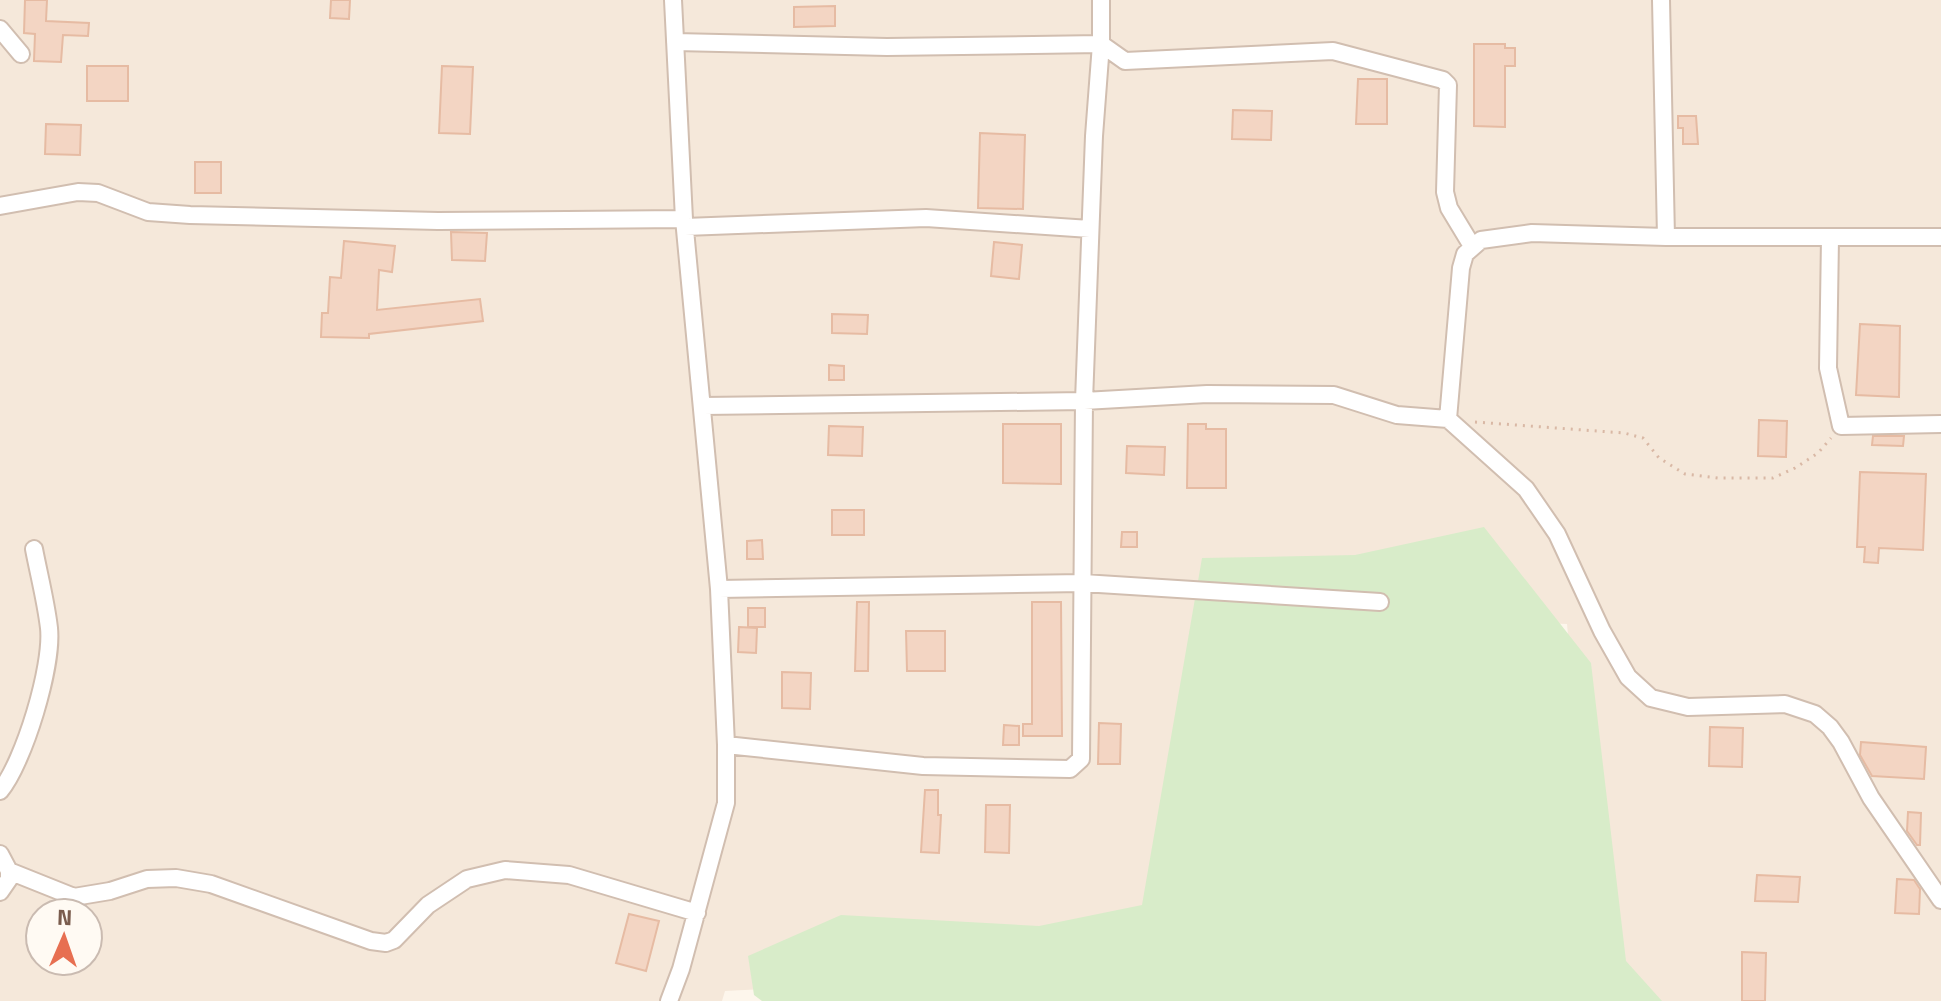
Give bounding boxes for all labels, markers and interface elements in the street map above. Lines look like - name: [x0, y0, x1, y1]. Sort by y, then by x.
- north arrow: [24, 897, 104, 977]
- text: N: [56, 900, 73, 934]

